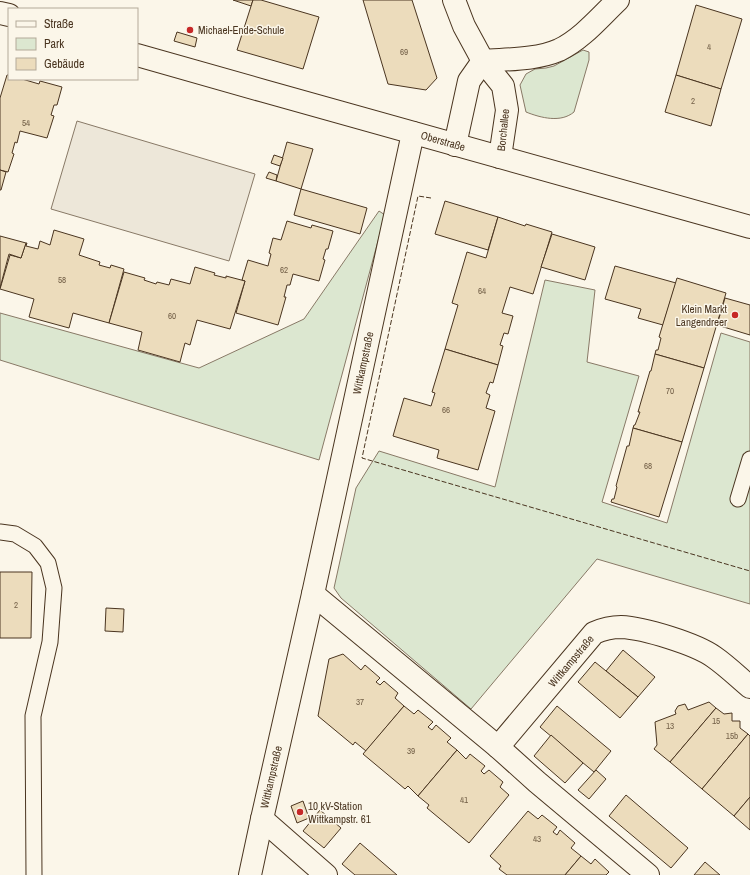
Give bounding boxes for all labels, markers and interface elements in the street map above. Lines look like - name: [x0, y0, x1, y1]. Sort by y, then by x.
- legend: [8, 8, 138, 80]
- text: Straße: [44, 16, 74, 32]
- place label: Michael-Ende-Schule: [198, 23, 284, 37]
- marker: Michael-Ende-Schule: [185, 25, 195, 35]
- text: Park: [44, 36, 64, 52]
- house number: 4: [707, 41, 711, 53]
- house number: 69: [400, 46, 408, 58]
- text: Gebäude: [44, 56, 85, 72]
- house number: 2: [691, 95, 695, 107]
- street label: Borchallee: [494, 108, 512, 152]
- house number: 54: [22, 117, 30, 129]
- street label: Oberstraße: [419, 128, 467, 154]
- house number: 62: [280, 264, 288, 276]
- house number: 58: [58, 274, 66, 286]
- house number: 64: [478, 285, 486, 297]
- place label: Klein Markt Langendreer: [676, 302, 727, 329]
- house number: 60: [168, 310, 176, 322]
- marker: Klein Markt Langendreer: [730, 310, 740, 320]
- street label: Wittkampstraße: [350, 330, 376, 396]
- house number: 70: [666, 385, 674, 397]
- house number: 66: [442, 404, 450, 416]
- house number: 68: [644, 460, 652, 472]
- house number: 2: [14, 599, 18, 611]
- street label: Wittkampstraße: [545, 632, 597, 690]
- house number: 37: [356, 696, 364, 708]
- house number: 15: [712, 715, 720, 727]
- house number: 13: [666, 720, 674, 732]
- house number: 15b: [726, 730, 738, 742]
- street label: Wittkampstraße: [257, 744, 285, 810]
- house number: 39: [407, 745, 415, 757]
- house number: 41: [460, 794, 468, 806]
- place label: 10 kV-Station Wittkampstr. 61: [308, 799, 371, 826]
- marker: 10 kV-Station Wittkampstr. 61: [295, 807, 305, 817]
- house number: 43: [533, 833, 541, 845]

